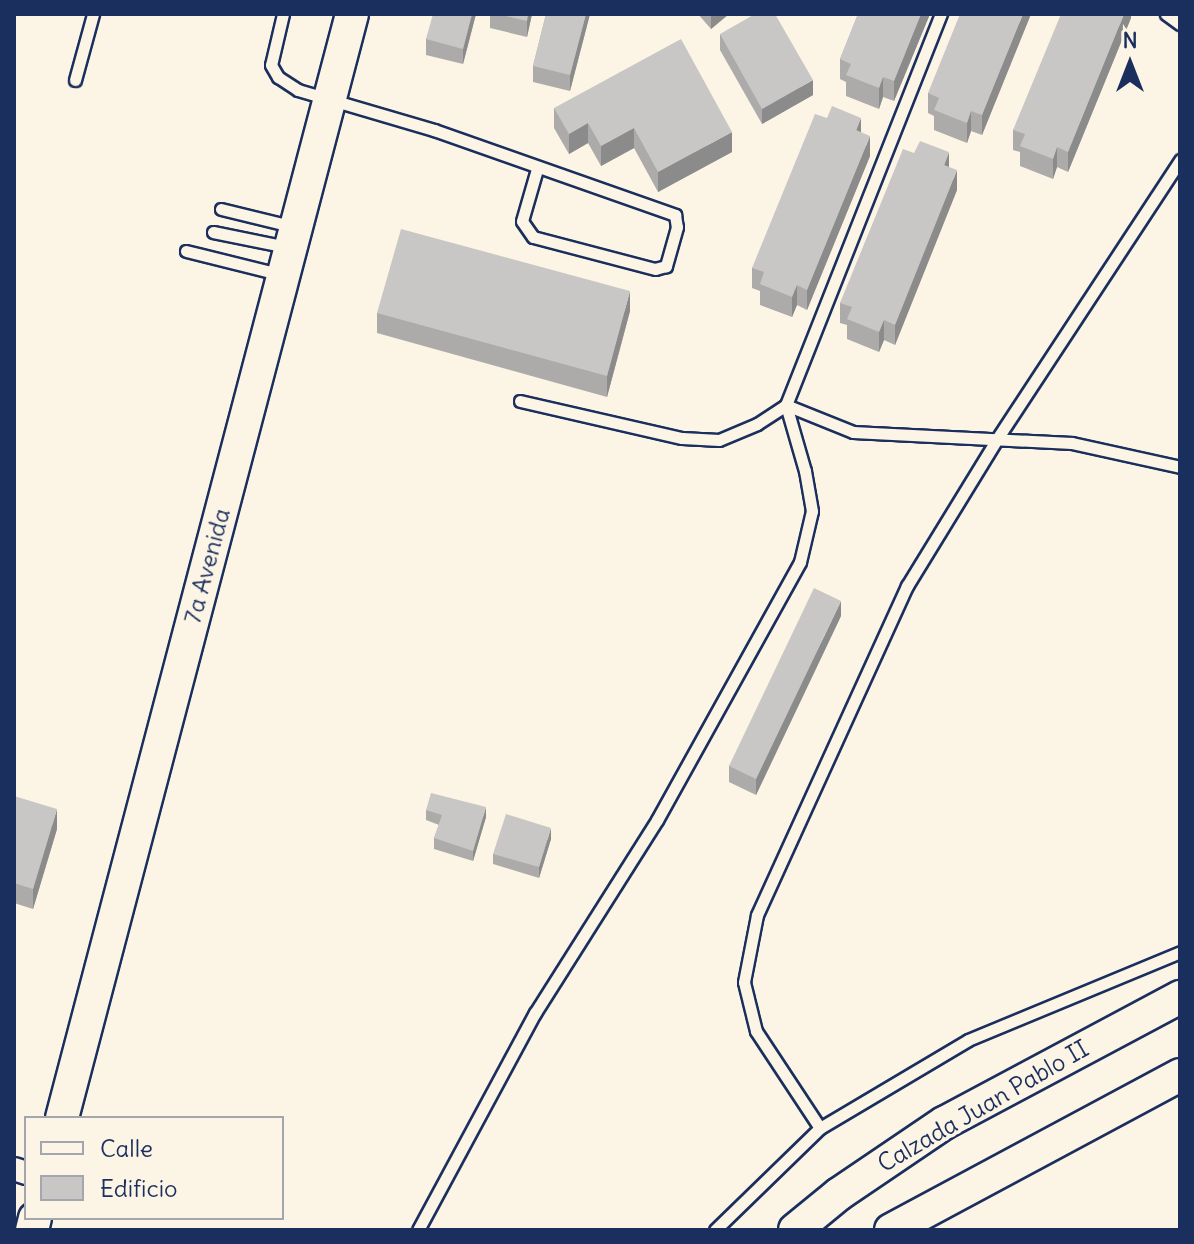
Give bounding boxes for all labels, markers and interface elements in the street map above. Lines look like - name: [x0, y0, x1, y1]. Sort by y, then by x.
- north arrow: [1090, 24, 1170, 104]
- text: N: [1122, 26, 1138, 54]
- street label: 7a Avenida: [178, 505, 236, 627]
- street label: Calzada Juan Pablo II: [872, 1034, 1094, 1178]
- legend: [24, 1116, 284, 1220]
- text: Calle: [100, 1133, 153, 1163]
- text: Edificio: [100, 1173, 178, 1203]

